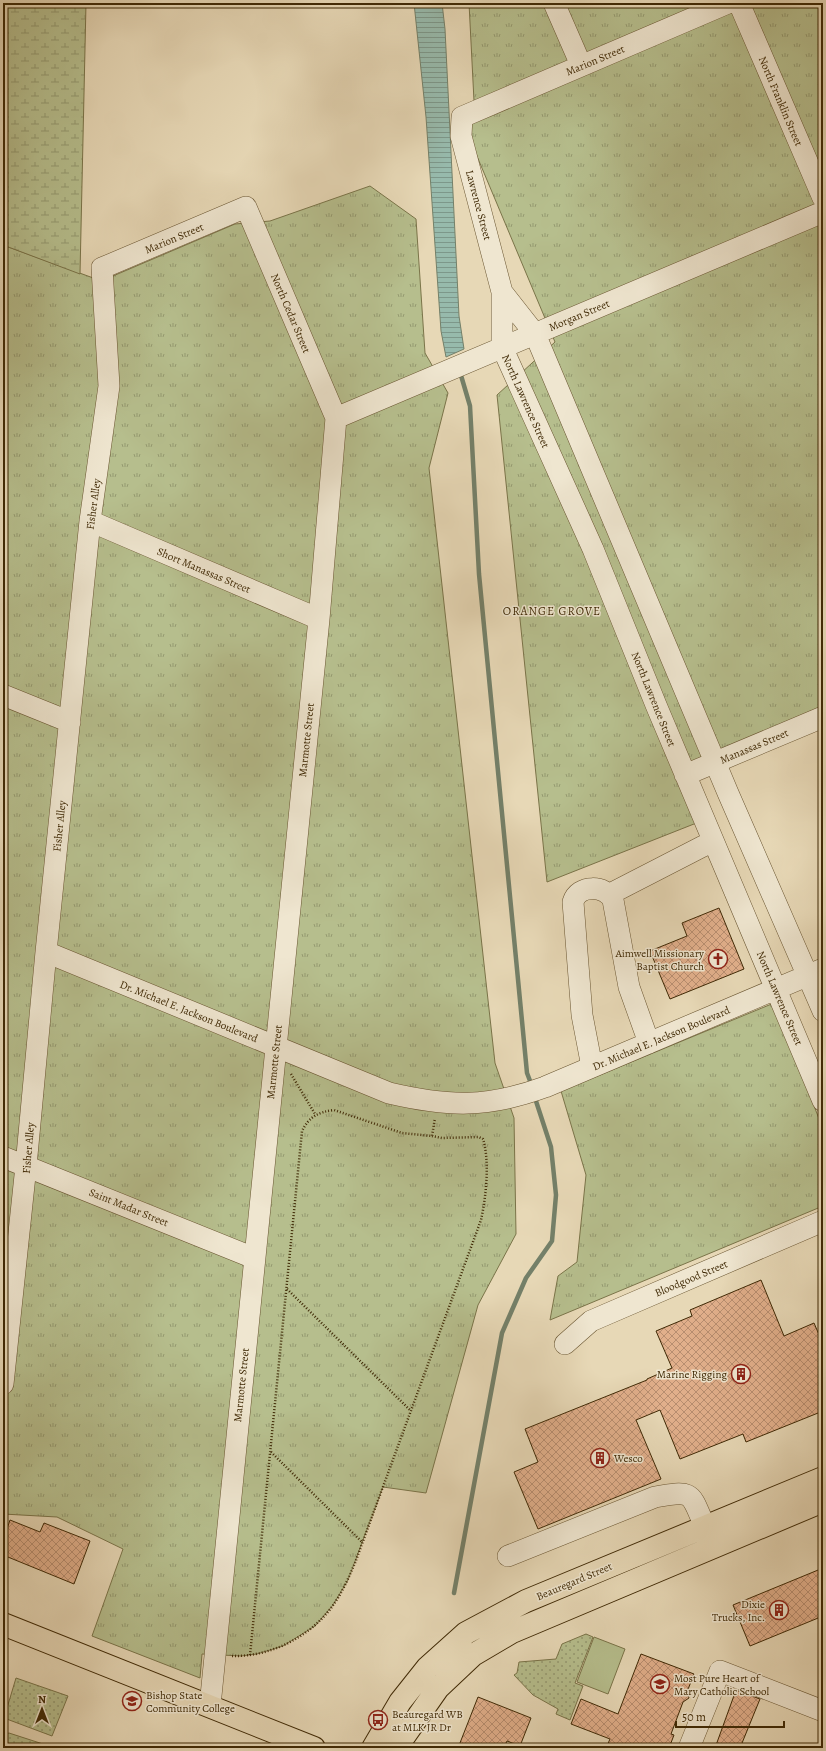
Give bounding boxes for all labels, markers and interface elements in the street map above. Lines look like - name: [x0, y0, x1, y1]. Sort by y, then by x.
- street label: Marion Street: [564, 41, 627, 80]
- street label: North Franklin Street: [755, 54, 806, 149]
- street label: Lawrence Street: [462, 168, 495, 242]
- street label: Marion Street: [143, 219, 206, 258]
- street label: North Cedar Street: [267, 271, 314, 356]
- street label: Morgan Street: [547, 296, 612, 335]
- street label: North Lawrence Street: [498, 352, 553, 451]
- street label: Fisher Alley: [82, 477, 105, 531]
- street label: Short Manassas Street: [155, 544, 253, 597]
- district label: ORANGE GROVE: [503, 603, 601, 619]
- street label: North Lawrence Street: [628, 650, 680, 749]
- street label: Marmotte Street: [295, 702, 318, 778]
- street label: Manassas Street: [718, 725, 791, 768]
- street label: Fisher Alley: [49, 800, 70, 852]
- place label: Aimwell Missionary Baptist Church: [615, 946, 704, 974]
- church icon: Aimwell Missionary Baptist Church: [707, 948, 729, 970]
- street label: North Lawrence Street: [753, 949, 806, 1048]
- street label: Dr. Michael E. Jackson Boulevard: [117, 977, 260, 1046]
- street label: Dr. Michael E. Jackson Boulevard: [590, 1003, 732, 1074]
- street label: Marmotte Street: [263, 1024, 286, 1100]
- street label: Fisher Alley: [19, 1122, 38, 1174]
- street label: Saint Madar Street: [87, 1185, 171, 1230]
- street label: Bloodgood Street: [652, 1256, 730, 1301]
- street label: Marmotte Street: [230, 1347, 253, 1423]
- building icon: Marine Rigging: [730, 1363, 752, 1385]
- place label: Marine Rigging: [657, 1367, 727, 1382]
- building icon: Wesco: [589, 1447, 611, 1469]
- place label: Wesco: [613, 1451, 643, 1466]
- street label: Beauregard Street: [534, 1559, 615, 1604]
- place label: Dixie Trucks, Inc.: [712, 1597, 765, 1625]
- building icon: Dixie Trucks, Inc.: [768, 1599, 790, 1621]
- place label: Most Pure Heart of Mary Catholic School: [674, 1671, 770, 1699]
- school or university icon: Most Pure Heart of Mary Catholic School: [649, 1673, 671, 1695]
- place label: Bishop State Community College: [146, 1688, 235, 1716]
- north arrow: [22, 1689, 62, 1729]
- school or university icon: Bishop State Community College: [121, 1690, 143, 1712]
- text: N: [38, 1692, 46, 1707]
- scale bar: [676, 1703, 784, 1729]
- place label: Beauregard WB at MLK JR Dr: [392, 1707, 463, 1735]
- bus stop icon: Beauregard WB at MLK JR Dr: [367, 1709, 389, 1731]
- text: 50 m: [682, 1709, 706, 1725]

